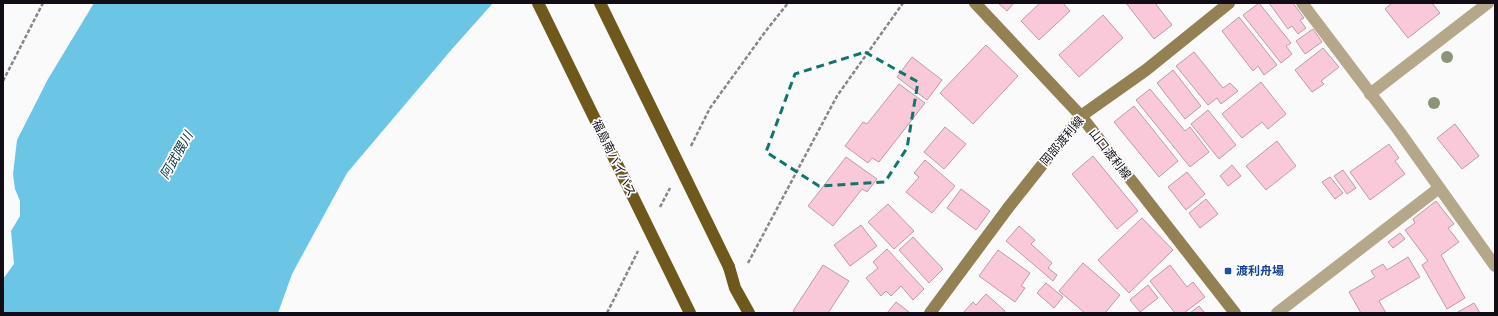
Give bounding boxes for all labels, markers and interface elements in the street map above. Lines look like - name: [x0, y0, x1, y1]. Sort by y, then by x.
- street label: 岡部渡利線: [1035, 112, 1088, 170]
- street label: 福島南バイパス: [588, 116, 641, 200]
- street label: 山口渡利線: [1084, 124, 1136, 183]
- water label: 阿武隈川: [154, 126, 199, 183]
- place label: 渡利舟場: [1236, 261, 1284, 280]
- marker: 渡利舟場: [1223, 266, 1233, 276]

